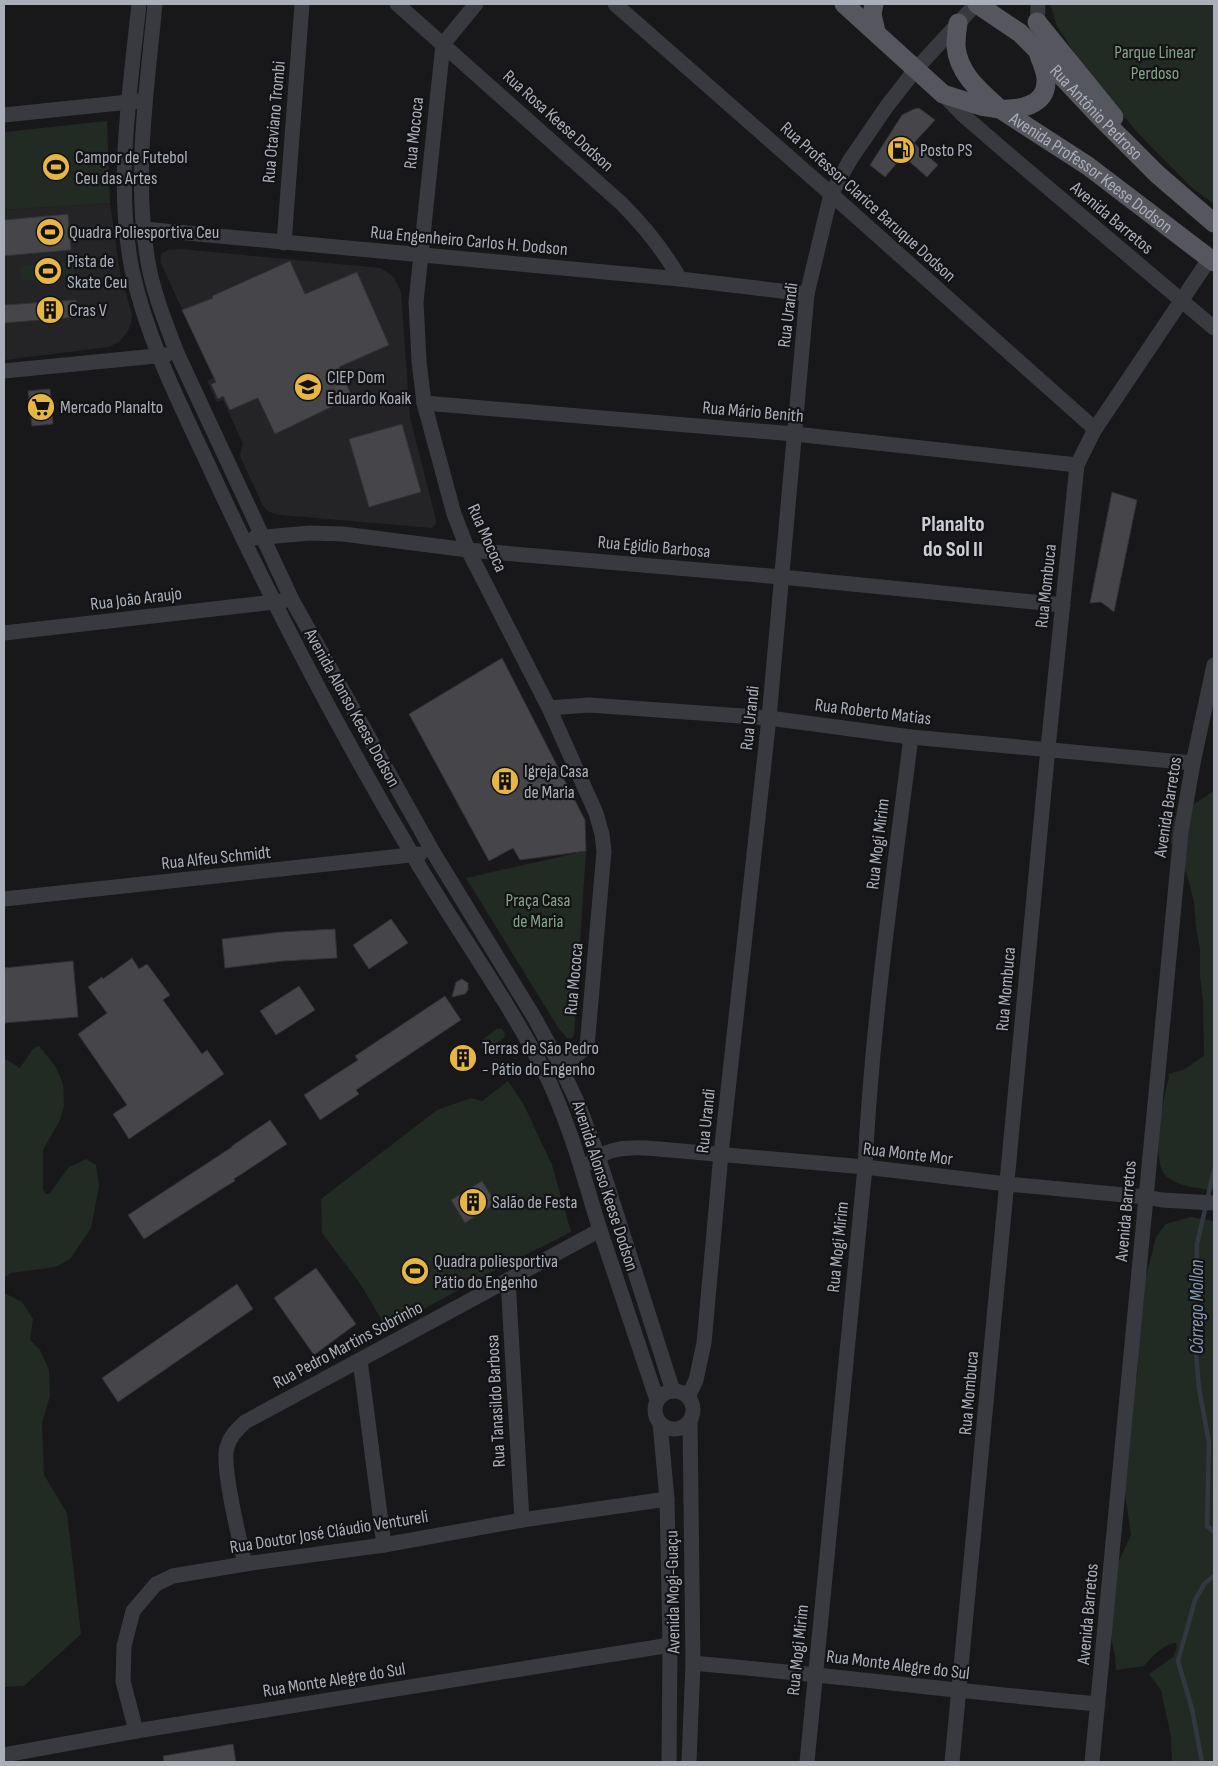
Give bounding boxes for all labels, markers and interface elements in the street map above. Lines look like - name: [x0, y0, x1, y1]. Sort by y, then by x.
- park label: Parque Linear Perdoso: [1114, 42, 1196, 84]
- street label: Rua Otaviano Trombi: [258, 60, 290, 184]
- street label: Rua Antônio Pedroso: [1046, 60, 1147, 164]
- street label: Rua Rosa Keese Dodson: [498, 66, 618, 176]
- street label: Rua Mococa: [400, 96, 428, 170]
- street label: Avenida Professor Keese Dodson: [1005, 107, 1177, 237]
- street label: Rua Professor Clarice Baruque Dodson: [776, 118, 960, 286]
- fuel station icon: Posto PS: [886, 135, 916, 165]
- place label: Posto PS: [920, 140, 973, 161]
- place label: Campor de Futebol Ceu das Artes: [75, 147, 188, 189]
- sports icon: Campor de Futebol Ceu das Artes: [41, 152, 71, 182]
- street label: Avenida Barretos: [1066, 177, 1158, 259]
- sports icon: Quadra Poliesportiva Ceu: [35, 217, 65, 247]
- place label: Quadra Poliesportiva Ceu: [69, 222, 219, 243]
- street label: Rua Engenheiro Carlos H. Dodson: [370, 222, 568, 260]
- place label: Pista de Skate Ceu: [67, 251, 127, 293]
- sports icon: Pista de Skate Ceu: [33, 256, 63, 286]
- street label: Rua Urandi: [774, 282, 802, 348]
- building icon: Cras V: [35, 295, 65, 325]
- place label: Cras V: [69, 300, 107, 321]
- place label: CIEP Dom Eduardo Koaik: [327, 367, 412, 409]
- school or university icon: CIEP Dom Eduardo Koaik: [293, 372, 323, 402]
- supermarket icon: Mercado Planalto: [26, 392, 56, 422]
- place label: Mercado Planalto: [60, 397, 163, 418]
- street label: Rua Mário Benith: [701, 397, 805, 427]
- street label: Rua Mococa: [463, 501, 511, 575]
- district label: Planalto do Sol II: [921, 511, 985, 563]
- street label: Rua Egidio Barbosa: [597, 532, 711, 562]
- street label: Rua Mombuca: [1031, 543, 1061, 629]
- street label: Rua João Araujo: [89, 583, 183, 615]
- street label: Avenida Alonso Keese Dodson: [299, 624, 404, 791]
- street label: Rua Urandi: [736, 685, 764, 751]
- street label: Rua Roberto Matias: [814, 694, 932, 730]
- street label: Avenida Barretos: [1150, 755, 1186, 860]
- place label: Igreja Casa de Maria: [524, 761, 589, 803]
- building icon: Igreja Casa de Maria: [490, 766, 520, 796]
- street label: Rua Mogi Mirim: [862, 797, 894, 891]
- street label: Rua Alfeu Schmidt: [160, 842, 272, 874]
- park label: Praça Casa de Maria: [506, 890, 570, 932]
- street label: Rua Mococa: [560, 942, 588, 1016]
- street label: Rua Mombuca: [992, 946, 1020, 1032]
- place label: Terras de São Pedro - Pátio do Engenho: [482, 1038, 599, 1080]
- building icon: Terras de São Pedro - Pátio do Engenho: [448, 1043, 478, 1073]
- street label: Rua Urandi: [692, 1088, 720, 1154]
- street label: Avenida Alonso Keese Dodson: [567, 1097, 642, 1274]
- street label: Rua Monte Mor: [862, 1138, 954, 1170]
- street label: Avenida Barretos: [1111, 1160, 1141, 1263]
- building icon: Salão de Festa: [458, 1187, 488, 1217]
- place label: Salão de Festa: [492, 1192, 578, 1213]
- street label: Rua Mogi Mirim: [823, 1201, 853, 1293]
- place label: Quadra poliesportiva Pátio do Engenho: [434, 1251, 558, 1293]
- sports icon: Quadra poliesportiva Pátio do Engenho: [400, 1256, 430, 1286]
- water label: Córrego Mollon: [1186, 1260, 1209, 1354]
- street label: Rua Pedro Martins Sobrinho: [270, 1297, 426, 1393]
- street label: Rua Tanasildo Barbosa: [482, 1334, 510, 1468]
- street label: Rua Mombuca: [955, 1350, 983, 1436]
- street label: Rua Doutor José Cláudio Ventureli: [228, 1506, 430, 1558]
- street label: Avenida Mogi-Guaçu: [661, 1530, 685, 1655]
- street label: Avenida Barretos: [1073, 1563, 1103, 1666]
- street label: Rua Mogi Mirim: [783, 1604, 813, 1696]
- street label: Rua Monte Alegre do Sul: [825, 1646, 971, 1684]
- street label: Rua Monte Alegre do Sul: [261, 1658, 407, 1702]

